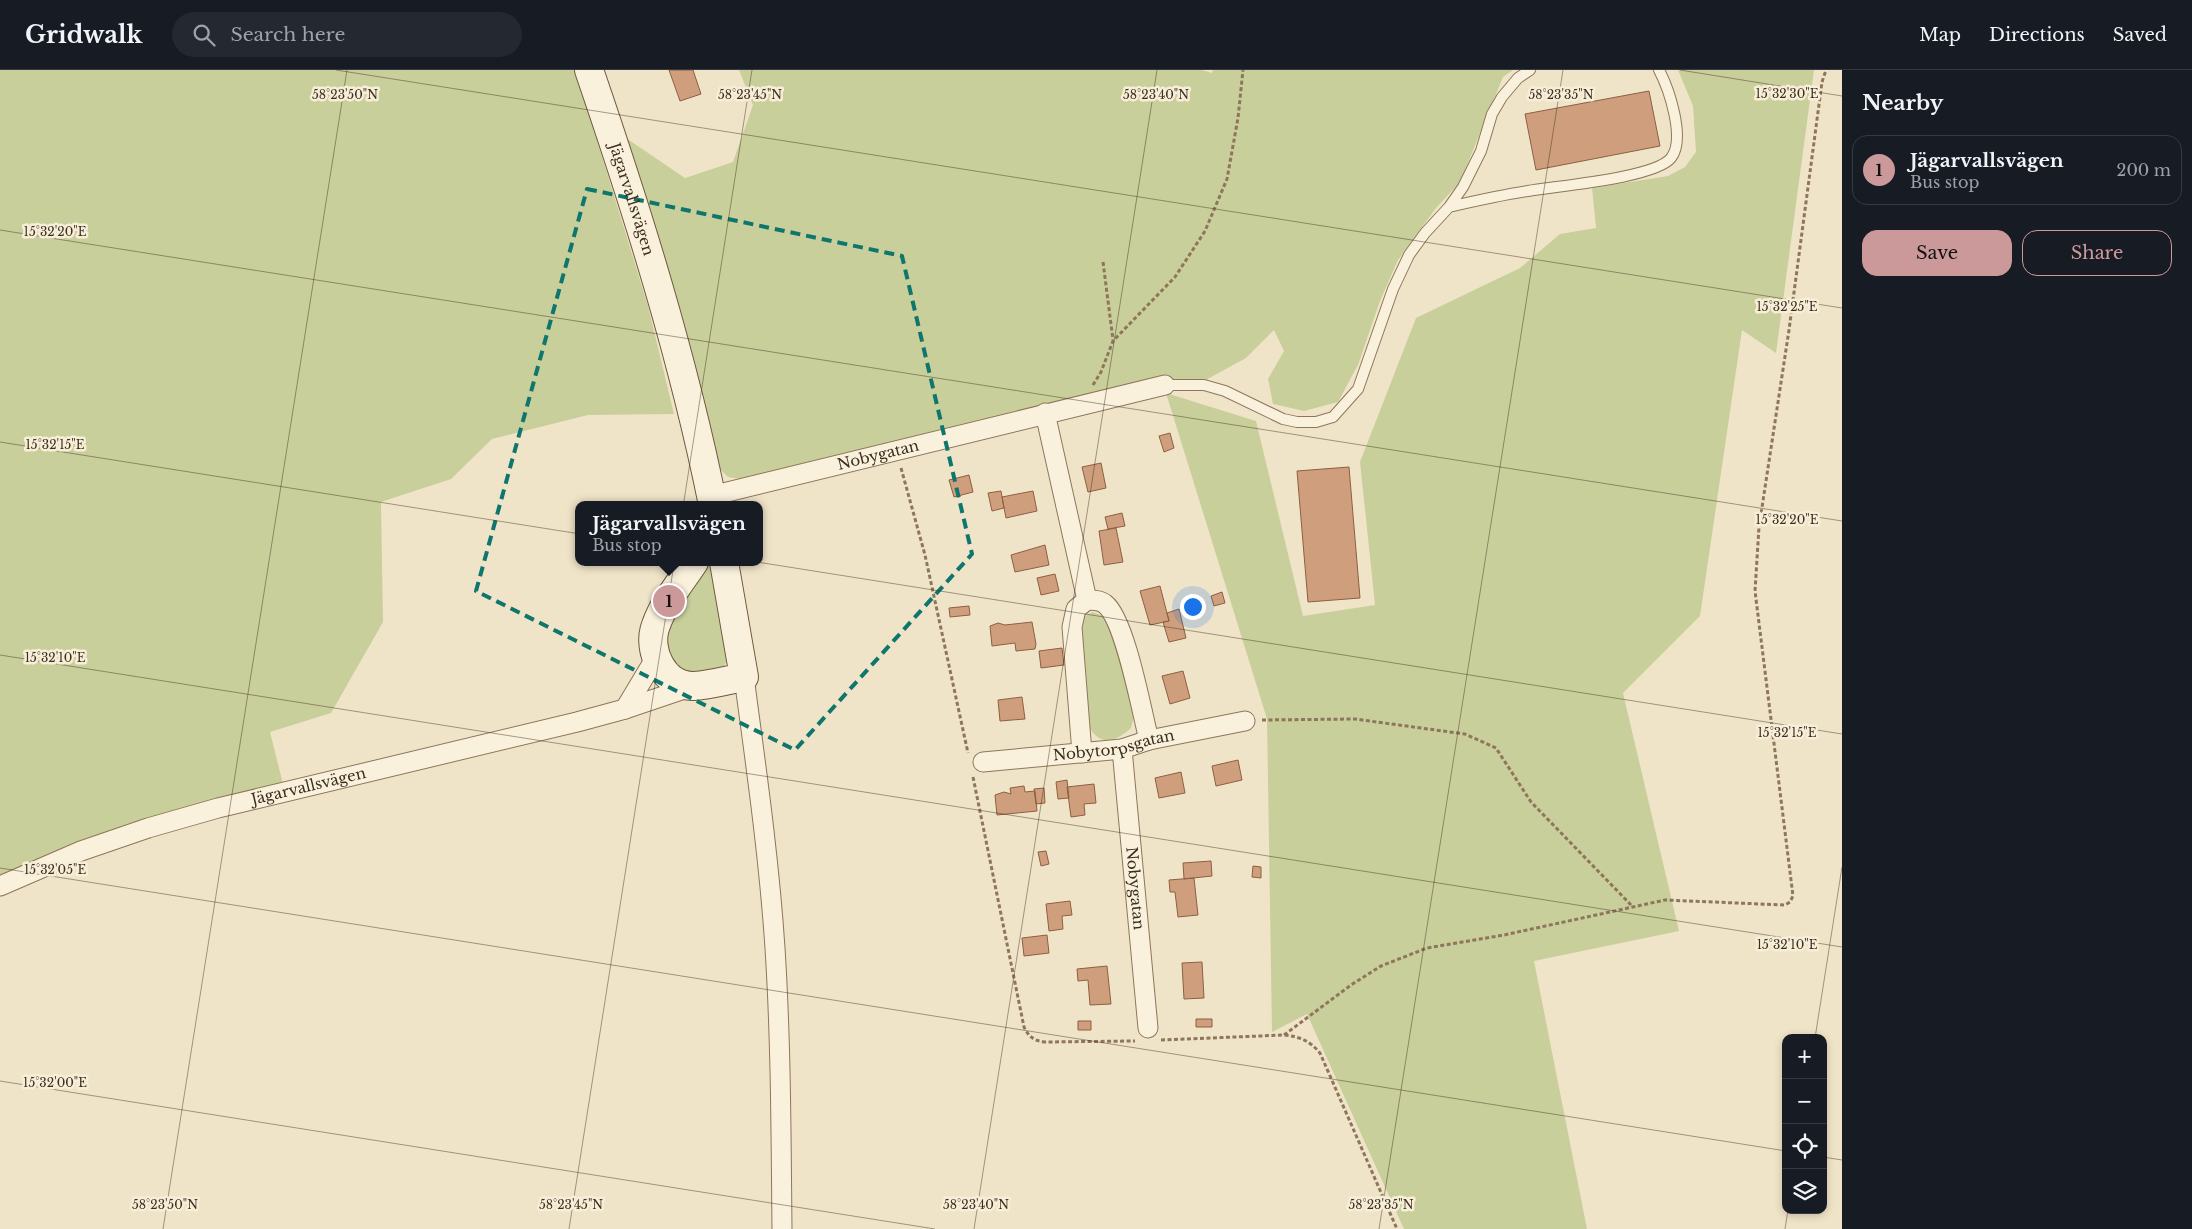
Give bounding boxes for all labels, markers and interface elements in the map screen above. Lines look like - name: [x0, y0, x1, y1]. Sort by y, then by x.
- search box: [172, 12, 522, 57]
- text: Gridwalk: [25, 20, 142, 49]
- icon: search: [190, 21, 218, 49]
- text: Search here: [230, 23, 345, 46]
- text: Map: [1919, 24, 1961, 46]
- text: Directions: [1989, 24, 2085, 46]
- text: Saved: [2113, 24, 2167, 46]
- text: 15°32'30"E: [1756, 86, 1819, 101]
- text: 58°23'50"N: [312, 87, 378, 102]
- text: 58°23'45"N: [718, 87, 782, 102]
- text: 58°23'40"N: [1123, 87, 1189, 102]
- text: 58°23'35"N: [1528, 87, 1594, 102]
- text: Nearby: [1862, 90, 1943, 116]
- street label: Jägarvallsvägen: [605, 138, 659, 258]
- text: Jägarvallsvägen: [1910, 149, 2064, 172]
- text: 1: [1876, 160, 1882, 180]
- text: 200 m: [2117, 160, 2171, 180]
- text: Bus stop: [1910, 172, 1979, 192]
- text: 15°32'20"E: [24, 224, 87, 239]
- button: Save: [1862, 230, 2012, 276]
- button: Share: [2022, 230, 2172, 276]
- text: 15°32'25"E: [1756, 299, 1818, 314]
- street label: Nobygatan: [835, 436, 921, 474]
- text: 15°32'15"E: [26, 437, 85, 452]
- popup: [575, 501, 763, 566]
- text: Jägarvallsvägen: [592, 512, 746, 535]
- text: 15°32'20"E: [1756, 512, 1819, 527]
- text: Bus stop: [592, 535, 662, 555]
- pin: 1: [653, 582, 685, 620]
- your location: [1180, 594, 1206, 620]
- text: 15°32'10"E: [25, 650, 86, 665]
- street label: Nobytorpsgatan: [1052, 725, 1176, 764]
- text: 15°32'15"E: [1758, 725, 1817, 740]
- street label: Jägarvallsvägen: [247, 763, 368, 809]
- street label: Nobygatan: [1122, 846, 1149, 931]
- text: 15°32'05"E: [24, 862, 86, 877]
- text: 15°32'10"E: [1757, 937, 1818, 952]
- map controls: [1782, 1034, 1827, 1214]
- button: +: [1782, 1034, 1827, 1079]
- text: 15°32'00"E: [23, 1075, 87, 1090]
- button: −: [1782, 1079, 1827, 1124]
- button: locate: [1782, 1124, 1827, 1169]
- button: layers: [1782, 1169, 1827, 1214]
- text: 58°23'50"N: [132, 1197, 198, 1212]
- text: 58°23'45"N: [539, 1197, 603, 1212]
- text: 58°23'40"N: [943, 1197, 1009, 1212]
- text: 58°23'35"N: [1348, 1197, 1414, 1212]

